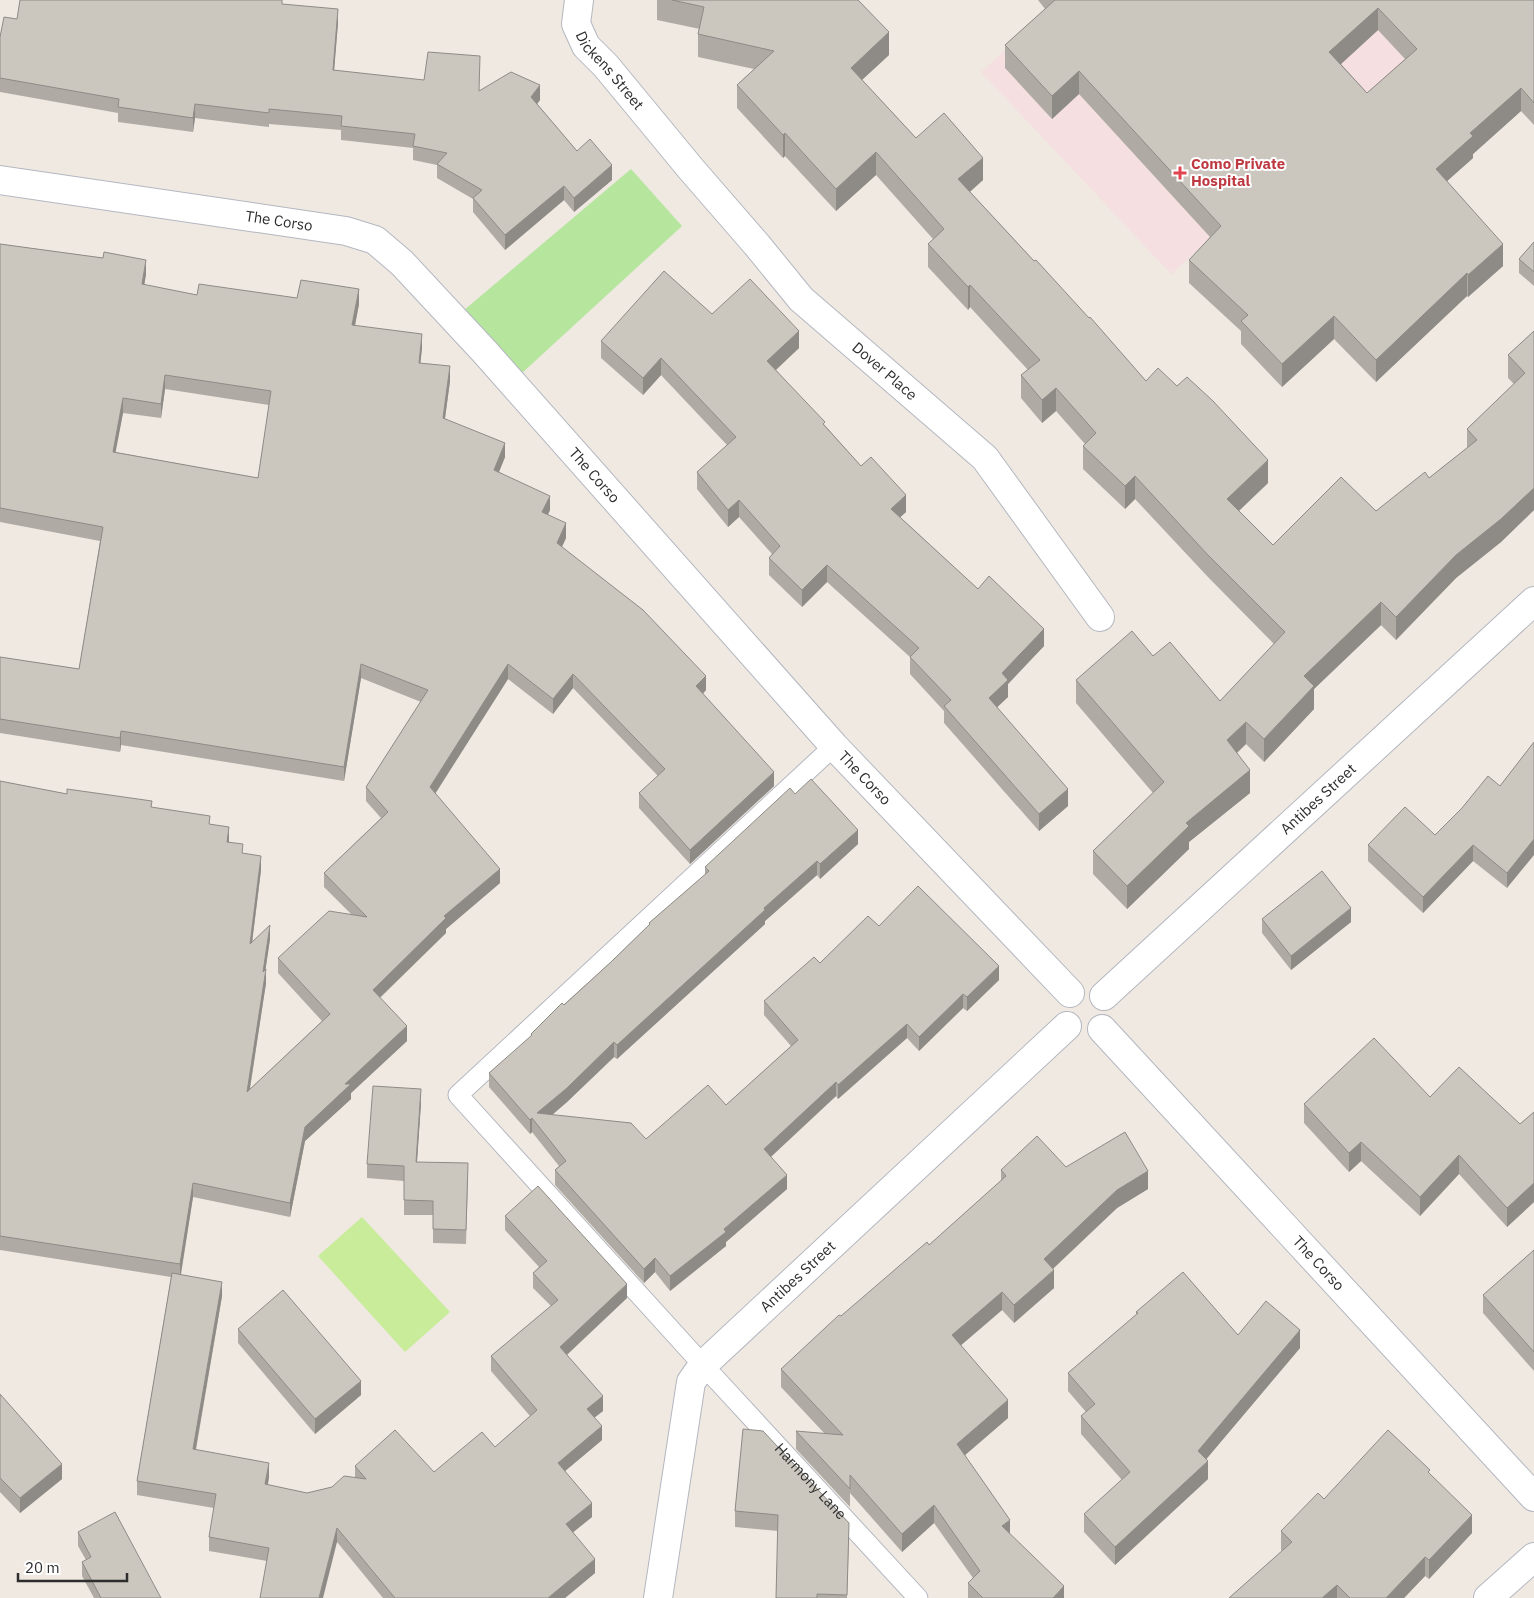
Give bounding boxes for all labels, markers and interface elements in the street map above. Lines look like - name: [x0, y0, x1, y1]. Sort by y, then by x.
- street label: Dickens Street: [571, 28, 648, 114]
- place label: Como Private Hospital: [1191, 154, 1285, 190]
- marker: Como Private Hospital: [1173, 166, 1187, 180]
- street label: The Corso: [244, 206, 314, 235]
- street label: Dover Place: [849, 338, 921, 404]
- street label: The Corso: [565, 443, 624, 507]
- street label: The Corso: [835, 747, 895, 809]
- street label: Antibes Street: [1276, 759, 1360, 838]
- street label: The Corso: [1289, 1232, 1349, 1294]
- street label: Antibes Street: [756, 1237, 839, 1316]
- street label: Harmony Lane: [771, 1439, 851, 1523]
- scale bar: [18, 1550, 126, 1582]
- text: 20 m: [25, 1558, 60, 1577]

